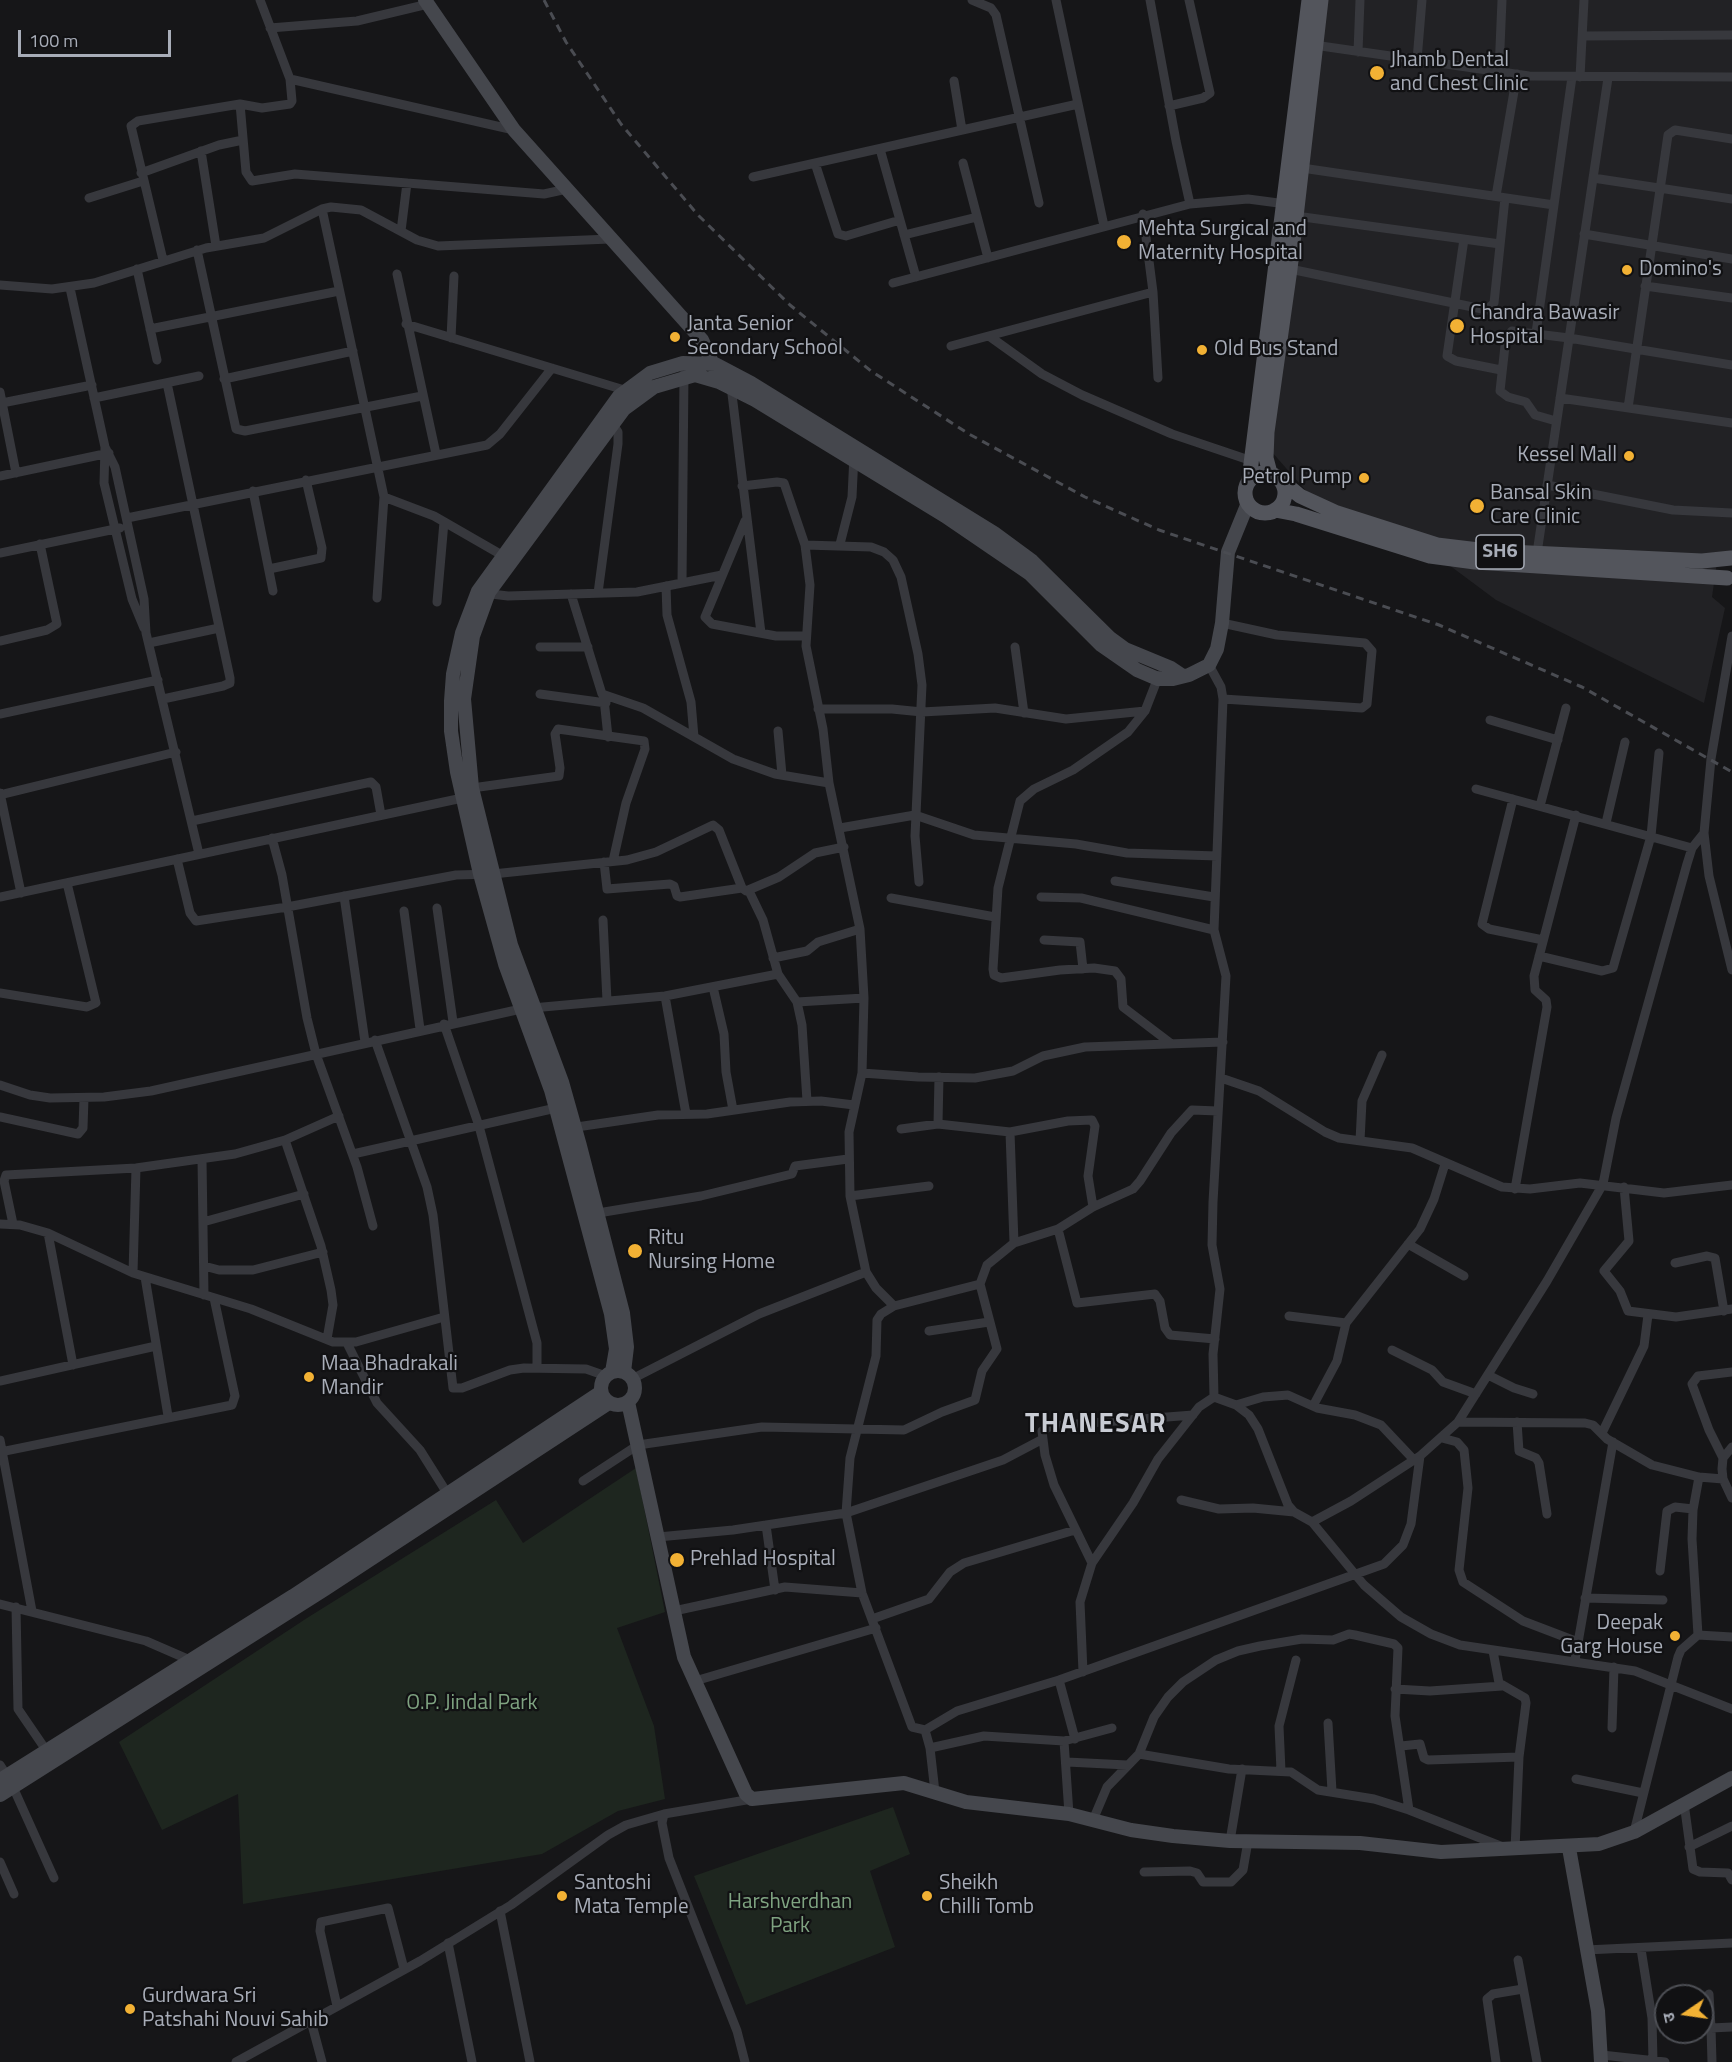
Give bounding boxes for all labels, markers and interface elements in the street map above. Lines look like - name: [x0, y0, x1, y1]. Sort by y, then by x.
- scale bar: [21, 18, 174, 56]
- text: 100 m: [29, 27, 78, 54]
- place label: Jhamb Dental and Chest Clinic: [1390, 48, 1528, 98]
- marker: Jhamb Dental and Chest Clinic: [1368, 64, 1386, 82]
- place label: Mehta Surgical and Maternity Hospital: [1138, 217, 1307, 267]
- marker: Mehta Surgical and Maternity Hospital: [1115, 233, 1133, 251]
- place label: Domino's: [1639, 257, 1722, 283]
- marker: Domino's: [1620, 263, 1634, 277]
- place label: Chandra Bawasir Hospital: [1470, 301, 1620, 351]
- place label: Janta Senior Secondary School: [687, 312, 843, 362]
- marker: Chandra Bawasir Hospital: [1448, 317, 1466, 335]
- marker: Janta Senior Secondary School: [668, 330, 682, 344]
- place label: Old Bus Stand: [1214, 337, 1338, 363]
- marker: Old Bus Stand: [1195, 343, 1209, 357]
- place label: Kessel Mall: [1517, 443, 1617, 469]
- marker: Kessel Mall: [1622, 449, 1636, 463]
- place label: Petrol Pump: [1242, 465, 1352, 491]
- marker: Petrol Pump: [1357, 471, 1371, 485]
- place label: Bansal Skin Care Clinic: [1490, 481, 1592, 531]
- marker: Bansal Skin Care Clinic: [1468, 497, 1486, 515]
- road number: SH6: [1476, 535, 1524, 569]
- place label: Ritu Nursing Home: [648, 1226, 775, 1276]
- marker: Ritu Nursing Home: [626, 1242, 644, 1260]
- place label: Maa Bhadrakali Mandir: [321, 1352, 458, 1402]
- marker: Maa Bhadrakali Mandir: [302, 1370, 316, 1384]
- district label: THANESAR: [1025, 1409, 1167, 1441]
- place label: Prehlad Hospital: [690, 1547, 836, 1573]
- marker: Prehlad Hospital: [668, 1551, 686, 1569]
- place label: Deepak Garg House: [1560, 1611, 1663, 1661]
- marker: Deepak Garg House: [1668, 1629, 1682, 1643]
- park label: O.P. Jindal Park: [406, 1691, 538, 1717]
- place label: Santoshi Mata Temple: [574, 1871, 688, 1921]
- place label: Sheikh Chilli Tomb: [939, 1871, 1034, 1921]
- marker: Santoshi Mata Temple: [555, 1889, 569, 1903]
- marker: Sheikh Chilli Tomb: [920, 1889, 934, 1903]
- park label: Harshverdhan Park: [728, 1890, 852, 1940]
- place label: Gurdwara Sri Patshahi Nouvi Sahib: [142, 1984, 329, 2034]
- north arrow: [1654, 1984, 1714, 2044]
- marker: Gurdwara Sri Patshahi Nouvi Sahib: [123, 2002, 137, 2016]
- text: उ: [1656, 2010, 1681, 2025]

